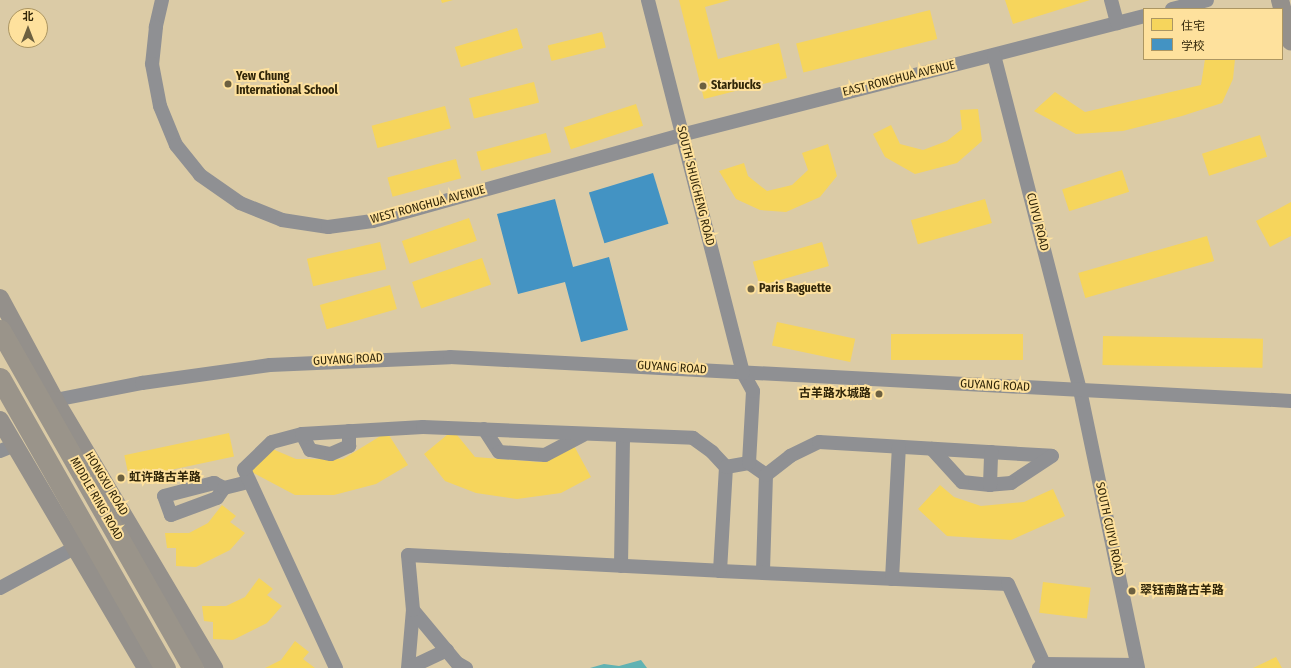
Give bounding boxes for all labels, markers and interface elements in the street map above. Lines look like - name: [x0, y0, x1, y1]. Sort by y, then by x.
- north arrow: [8, 8, 48, 48]
- legend: [1143, 8, 1283, 60]
- text: 北: [23, 10, 34, 23]
- text: 住宅: [1181, 19, 1205, 33]
- text: 学校: [1181, 39, 1205, 53]
- street label: EAST RONGHUA AVENUE: [841, 58, 957, 100]
- place label: Yew Chung International School: [236, 70, 338, 98]
- marker: Yew Chung International School: [223, 79, 233, 89]
- place label: Starbucks: [711, 79, 761, 93]
- marker: Starbucks: [698, 81, 708, 91]
- street label: SOUTH SHUICHENG ROAD: [673, 125, 717, 247]
- street label: WEST RONGHUA AVENUE: [369, 183, 487, 227]
- street label: CUIYU ROAD: [1023, 192, 1051, 252]
- place label: Paris Baguette: [759, 282, 831, 296]
- marker: Paris Baguette: [746, 284, 756, 294]
- street label: GUYANG ROAD: [313, 351, 383, 369]
- street label: GUYANG ROAD: [637, 358, 707, 378]
- street label: GUYANG ROAD: [960, 377, 1030, 395]
- place label: 古羊路水城路: [799, 387, 871, 401]
- marker: 古羊路水城路: [874, 389, 884, 399]
- street label: HONGXU ROAD: [81, 450, 131, 518]
- street label: MIDDLE RING ROAD: [66, 455, 126, 543]
- place label: 虹许路古羊路: [129, 471, 201, 485]
- marker: 虹许路古羊路: [116, 473, 126, 483]
- street label: SOUTH CUIYU ROAD: [1092, 481, 1126, 577]
- place label: 翠钰南路古羊路: [1140, 584, 1224, 598]
- marker: 翠钰南路古羊路: [1127, 586, 1137, 596]

